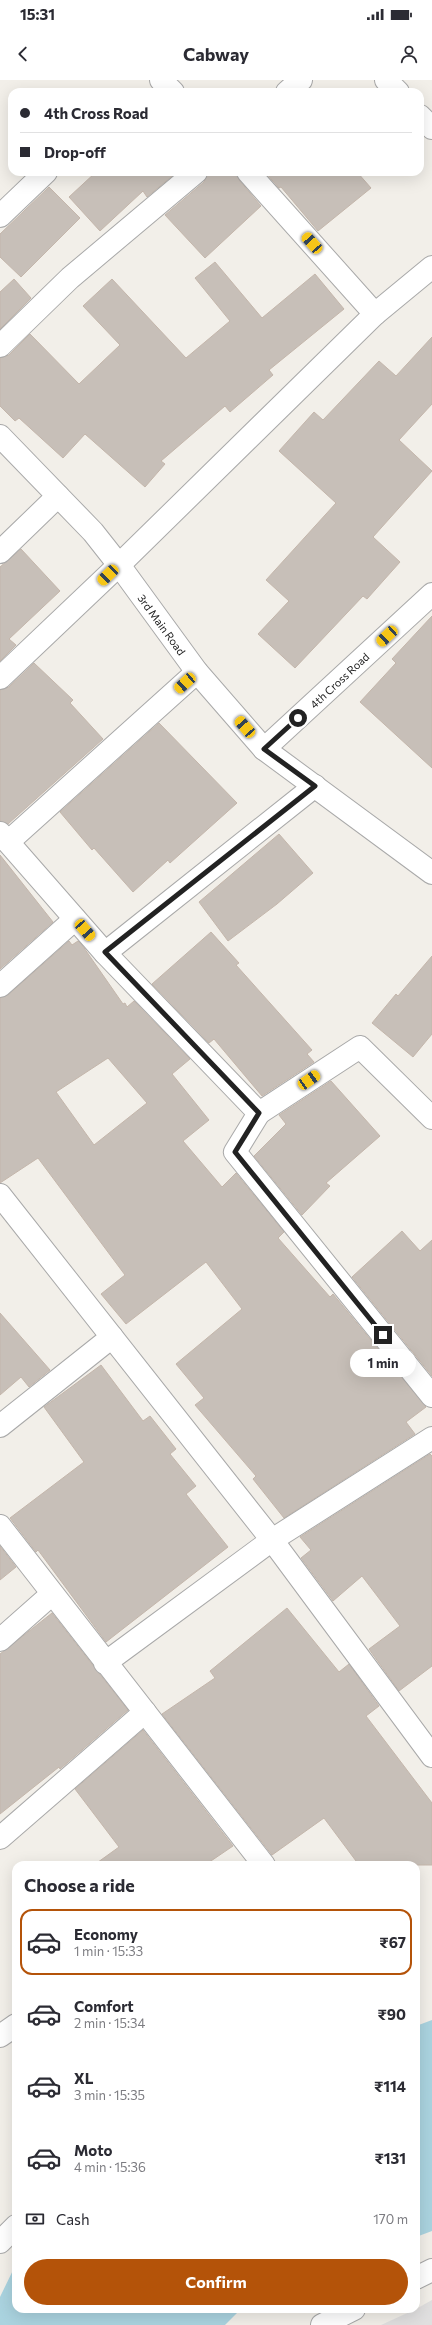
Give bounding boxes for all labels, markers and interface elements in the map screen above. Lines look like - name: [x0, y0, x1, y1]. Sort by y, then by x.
- text: 15:31: [20, 5, 55, 23]
- icon: back: [12, 43, 34, 65]
- text: Cabway: [183, 43, 249, 65]
- icon: person: [398, 43, 420, 65]
- text: 4th Cross Road: [44, 104, 148, 122]
- text: Drop-off: [44, 143, 106, 161]
- car: [300, 230, 324, 256]
- car: [95, 562, 121, 588]
- street label: 3rd Main Road: [136, 591, 189, 657]
- car: [374, 623, 400, 649]
- street label: 4th Cross Road: [307, 649, 371, 710]
- car: [172, 671, 198, 695]
- route start: [289, 709, 307, 727]
- car: [233, 714, 257, 740]
- car: [73, 917, 97, 943]
- car: [296, 1068, 322, 1092]
- route end: [374, 1326, 392, 1344]
- callout: 1 min: [350, 1349, 416, 1377]
- text: 1 min: [368, 1355, 398, 1371]
- text: Choose a ride: [24, 1874, 135, 1896]
- icon: car: [26, 1924, 62, 1960]
- text: Economy: [74, 1925, 138, 1943]
- text: ₹67: [379, 1933, 406, 1951]
- text: 1 min · 15:33: [74, 1943, 143, 1959]
- icon: car: [26, 1996, 62, 2032]
- text: Comfort: [74, 1997, 134, 2015]
- text: ₹90: [378, 2005, 406, 2023]
- text: 2 min · 15:34: [74, 2015, 145, 2031]
- icon: car: [26, 2068, 62, 2104]
- text: XL: [74, 2069, 93, 2087]
- text: ₹114: [374, 2077, 406, 2095]
- text: 3 min · 15:35: [74, 2087, 145, 2103]
- icon: car: [26, 2140, 62, 2176]
- text: Moto: [74, 2141, 113, 2159]
- text: ₹131: [374, 2149, 406, 2167]
- text: 4 min · 15:36: [74, 2159, 146, 2175]
- icon: cash: [24, 2208, 46, 2230]
- text: Cash: [56, 2210, 90, 2228]
- text: 170 m: [373, 2211, 408, 2227]
- button: Confirm: [24, 2259, 408, 2305]

